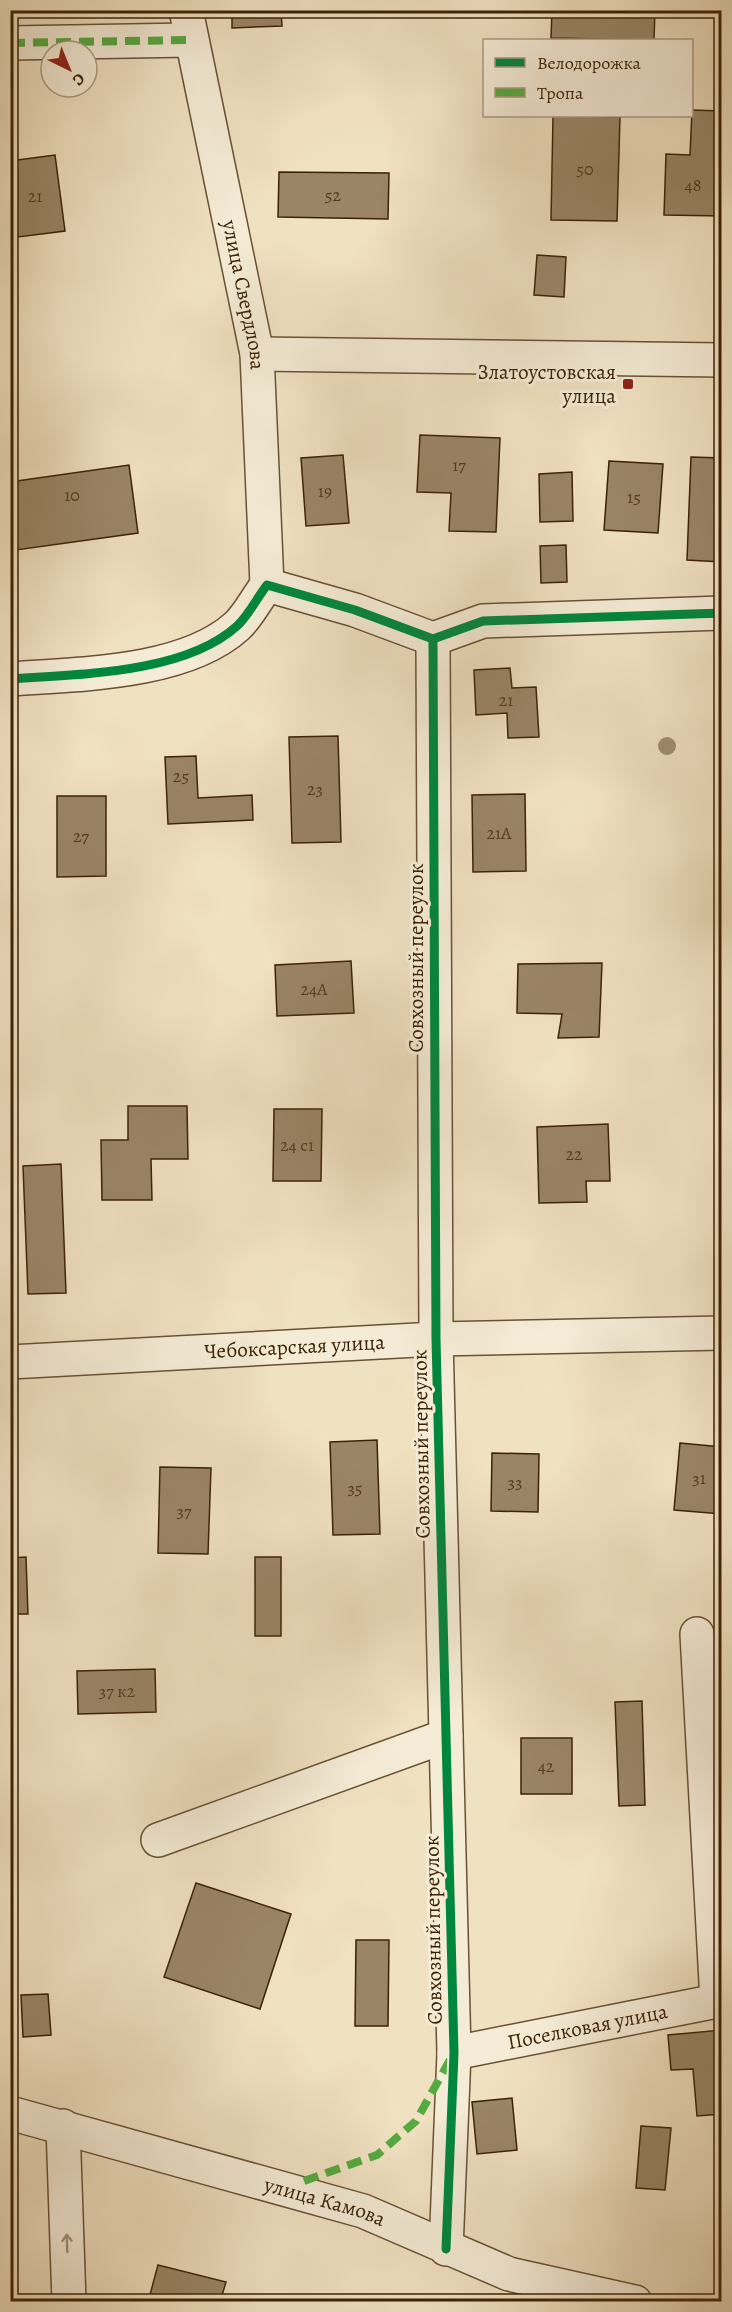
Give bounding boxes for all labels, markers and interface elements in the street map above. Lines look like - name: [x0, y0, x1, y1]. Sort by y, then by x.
- north arrow: [39, 39, 99, 99]
- legend: [483, 39, 693, 117]
- text: Велодорожка: [537, 51, 642, 75]
- text: С: [67, 68, 90, 91]
- text: Тропа: [537, 81, 584, 105]
- house number: 50: [576, 157, 594, 181]
- house number: 48: [685, 173, 701, 197]
- house number: 52: [325, 183, 342, 207]
- house number: 21: [28, 184, 42, 208]
- street label: улица Свердлова: [216, 217, 272, 371]
- place label: Златоустовская улица: [478, 358, 616, 410]
- marker: Златоустовская улица: [621, 377, 635, 391]
- house number: 17: [452, 453, 466, 477]
- house number: 19: [318, 479, 332, 503]
- house number: 10: [64, 483, 80, 507]
- house number: 15: [627, 485, 641, 509]
- house number: 21: [499, 688, 513, 712]
- house number: 25: [173, 764, 189, 788]
- house number: 23: [307, 777, 323, 801]
- house number: 21А: [486, 821, 512, 845]
- house number: 27: [73, 824, 89, 848]
- street label: Совхозный переулок: [402, 863, 430, 1053]
- house number: 24А: [300, 977, 328, 1001]
- house number: 24 с1: [280, 1133, 314, 1157]
- house number: 22: [565, 1142, 583, 1166]
- street label: Чебоксарская улица: [204, 1328, 386, 1365]
- street label: Совхозный переулок: [405, 1349, 437, 1539]
- house number: 31: [692, 1466, 706, 1490]
- house number: 33: [508, 1470, 522, 1494]
- house number: 35: [347, 1476, 363, 1500]
- house number: 37: [176, 1499, 192, 1523]
- house number: 37 к2: [99, 1679, 136, 1703]
- house number: 42: [538, 1754, 555, 1778]
- street label: Совхозный переулок: [417, 1835, 449, 2025]
- street label: Поселковая улица: [505, 1997, 670, 2056]
- street label: улица Камова: [260, 2170, 390, 2233]
- one-way arrow: [62, 2234, 73, 2254]

